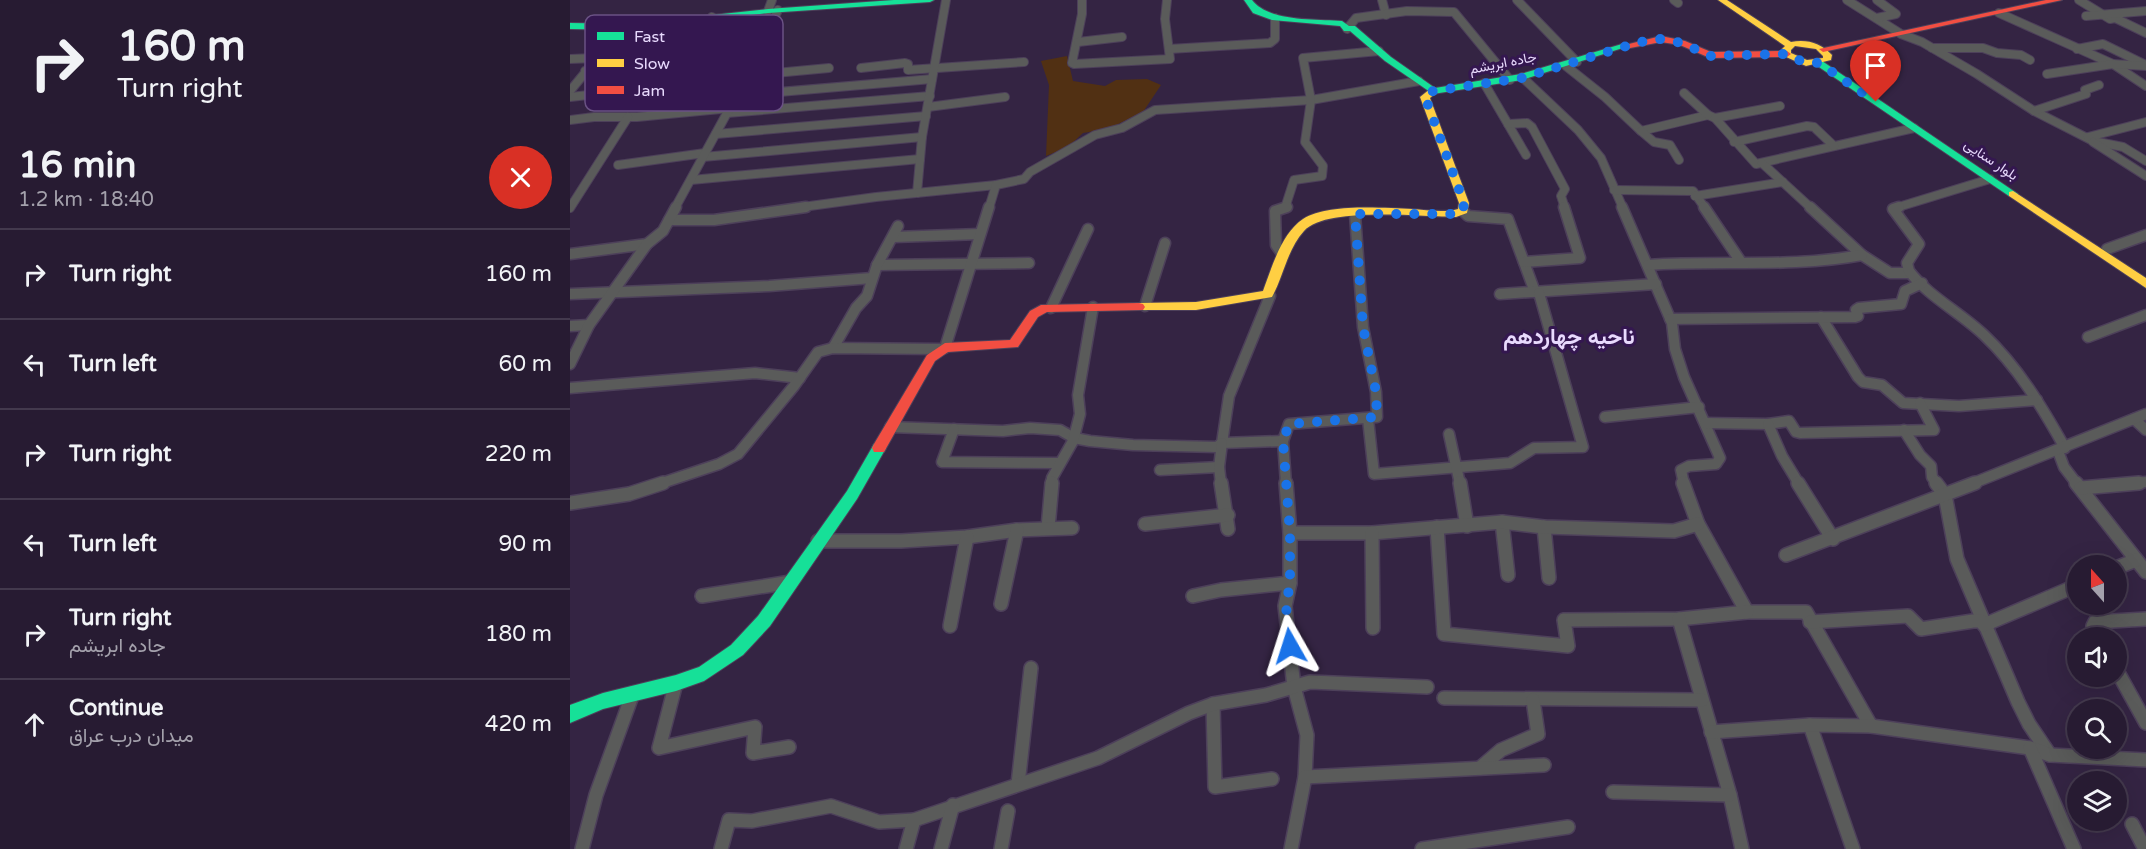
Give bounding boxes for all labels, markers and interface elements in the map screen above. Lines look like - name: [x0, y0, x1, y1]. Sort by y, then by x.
- legend: [585, 15, 783, 111]
- text: 160 m: [117, 21, 246, 72]
- icon: right: [18, 24, 96, 102]
- text: Fast: [634, 27, 665, 47]
- pin: [1850, 40, 1901, 102]
- street label: جاده ابریشم: [1468, 48, 1538, 78]
- icon: arrive: [1859, 49, 1892, 82]
- text: Slow: [634, 54, 670, 74]
- text: Turn right: [117, 72, 243, 105]
- text: Jam: [634, 81, 665, 101]
- street label: بلوار سنایی: [1961, 136, 2021, 184]
- text: 16 min: [18, 144, 137, 187]
- button: close: [489, 146, 552, 209]
- text: 1.2 km · 18:40: [18, 188, 154, 212]
- icon: right: [18, 258, 51, 291]
- text: Turn right: [69, 261, 171, 287]
- text: 160 m: [485, 261, 552, 287]
- district label: ناحیه چهاردهم: [1503, 324, 1635, 352]
- icon: left: [18, 348, 51, 381]
- text: Turn left: [69, 351, 157, 377]
- text: 60 m: [498, 351, 552, 377]
- icon: right: [18, 438, 51, 471]
- text: Turn right: [69, 441, 171, 467]
- text: 220 m: [485, 441, 552, 467]
- icon: left: [18, 528, 51, 561]
- text: Turn left: [69, 531, 157, 557]
- text: 90 m: [498, 531, 552, 557]
- north arrow: [2067, 555, 2127, 615]
- map controls: [2067, 555, 2127, 831]
- text: Turn right: [69, 605, 171, 631]
- position arrow: [1258, 614, 1322, 678]
- icon: right: [18, 618, 51, 651]
- text: 180 m: [485, 621, 552, 647]
- button: sound: [2067, 627, 2127, 687]
- text: جاده ابریشم: [69, 634, 166, 658]
- text: Continue: [69, 695, 164, 721]
- button: search: [2067, 699, 2127, 759]
- icon: ahead: [18, 708, 51, 741]
- text: 420 m: [485, 711, 552, 737]
- text: میدان درب عراق: [69, 724, 194, 748]
- button: layers: [2067, 771, 2127, 831]

